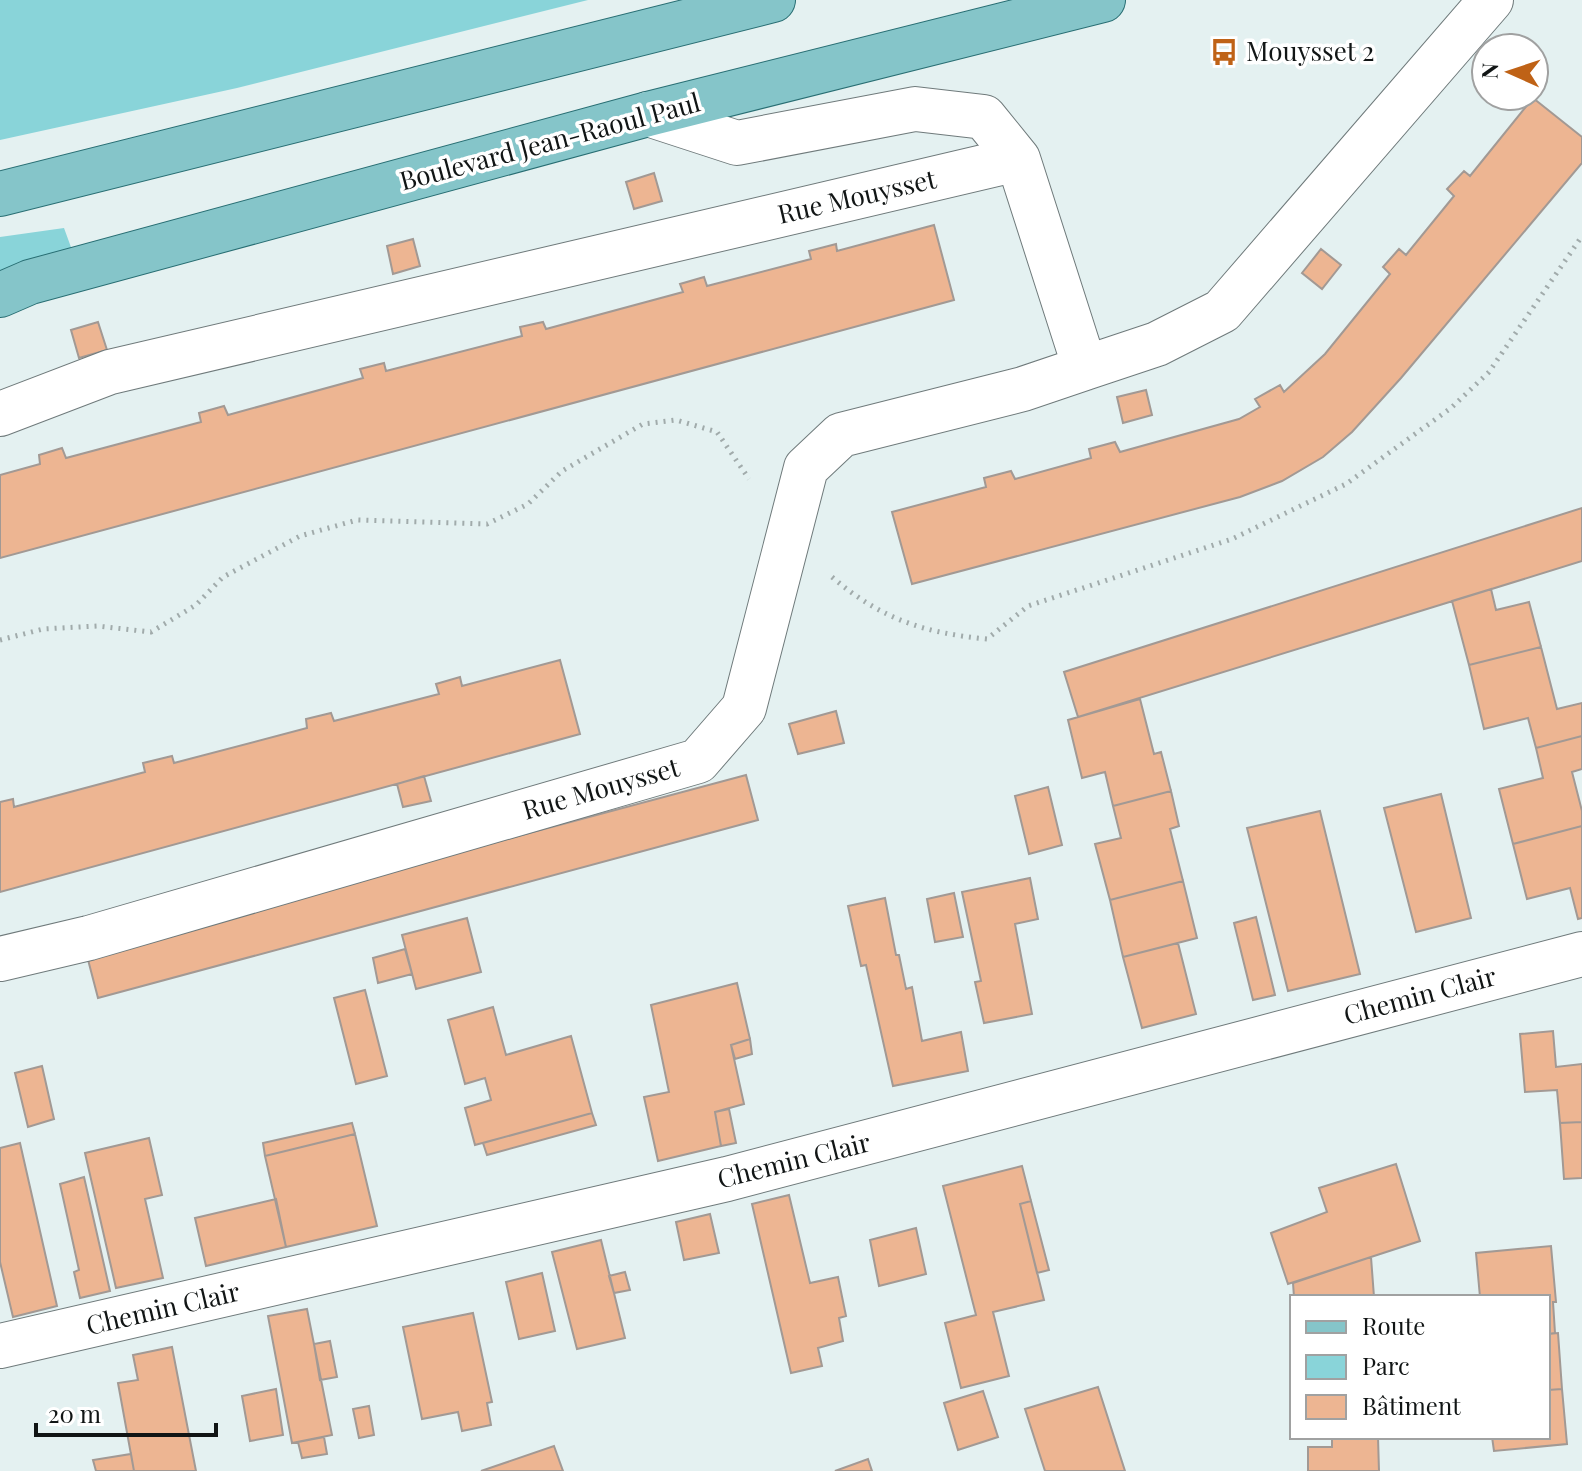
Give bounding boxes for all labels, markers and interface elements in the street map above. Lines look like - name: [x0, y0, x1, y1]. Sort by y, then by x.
- north arrow: [1470, 32, 1550, 112]
- place label: Mouysset 2: [1246, 33, 1375, 68]
- bus stop icon: Mouysset 2: [1209, 37, 1239, 67]
- text: N: [1474, 62, 1504, 80]
- street label: Boulevard Jean-Raoul Paul: [395, 84, 704, 198]
- street label: Rue Mouysset: [774, 160, 940, 231]
- street label: Rue Mouysset: [518, 748, 684, 827]
- street label: Chemin Clair: [1339, 957, 1500, 1032]
- street label: Chemin Clair: [713, 1124, 874, 1195]
- street label: Chemin Clair: [82, 1273, 243, 1342]
- legend: [1290, 1295, 1550, 1439]
- text: Route: [1362, 1309, 1425, 1341]
- text: Parc: [1362, 1349, 1410, 1381]
- scale bar: [36, 1387, 216, 1437]
- text: Bâtiment: [1362, 1389, 1461, 1421]
- text: 20 m: [48, 1397, 101, 1429]

